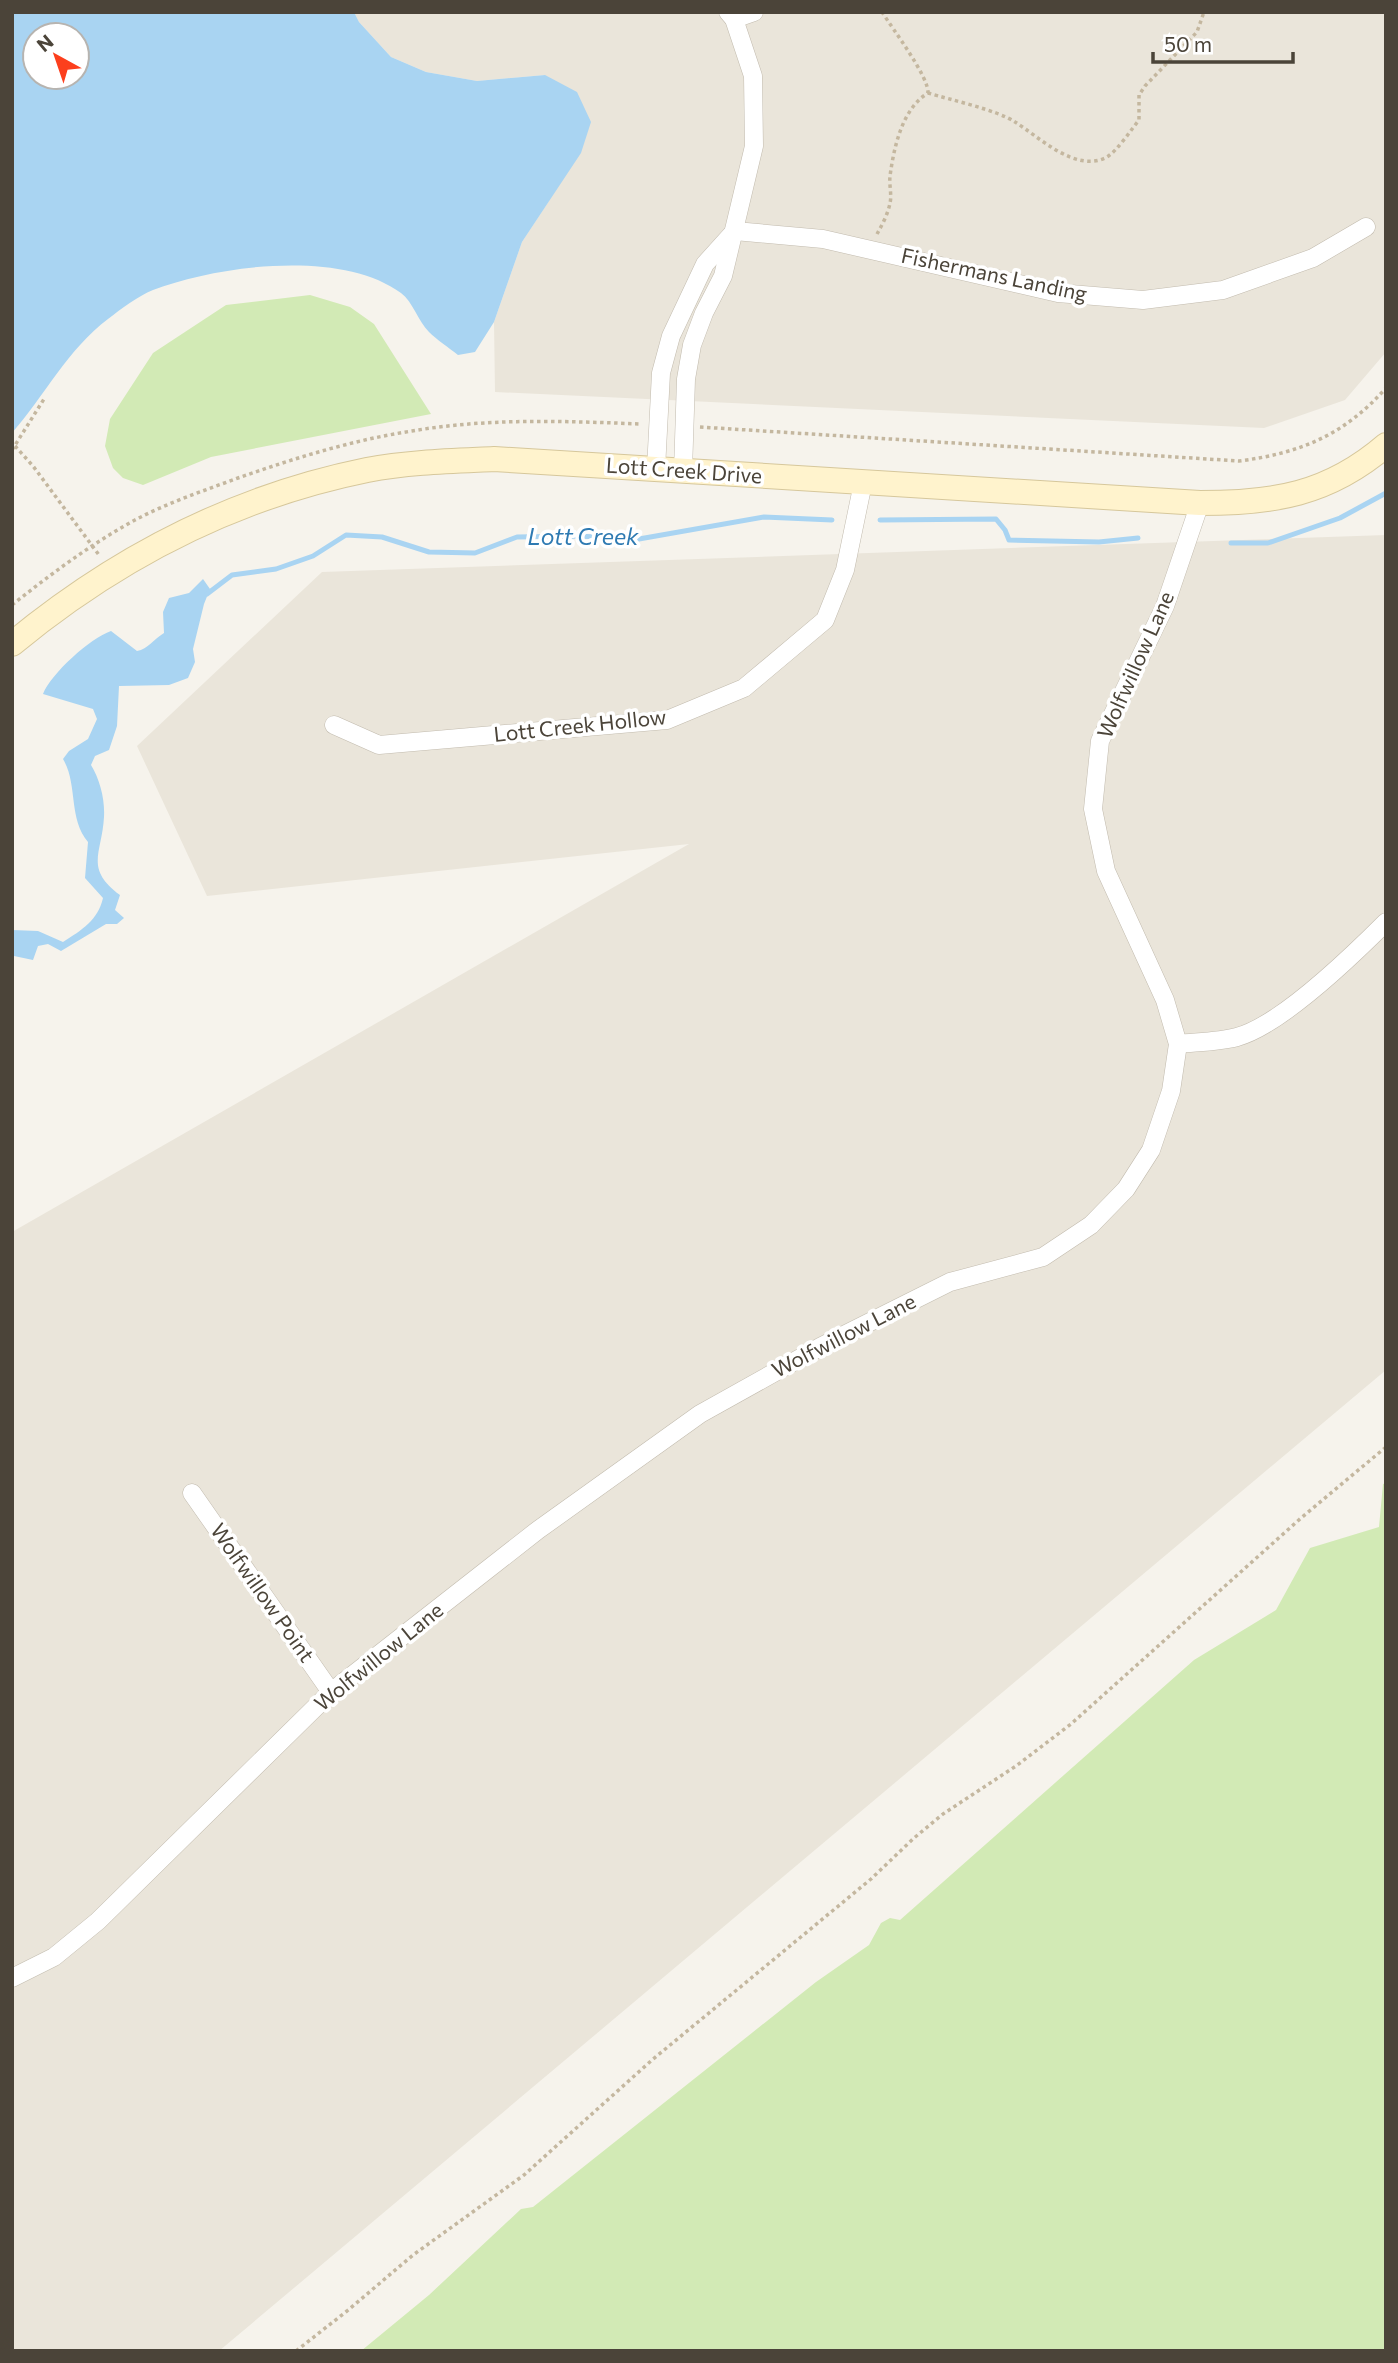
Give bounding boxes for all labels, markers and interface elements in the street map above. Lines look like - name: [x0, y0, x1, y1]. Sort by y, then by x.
- north arrow: [21, 21, 91, 91]
- scale bar: [1153, 21, 1293, 65]
- text: N: [32, 29, 58, 56]
- text: 50 m: [1164, 31, 1212, 56]
- street label: Fishermans Landing: [899, 242, 1090, 305]
- street label: Lott Creek Drive: [605, 452, 763, 487]
- water label: Lott Creek: [527, 522, 639, 550]
- street label: Wolfwillow Lane: [1091, 587, 1178, 742]
- street label: Lott Creek Hollow: [492, 703, 668, 746]
- street label: Wolfwillow Lane: [767, 1288, 919, 1382]
- street label: Wolfwillow Point: [206, 1518, 320, 1666]
- street label: Wolfwillow Lane: [309, 1596, 447, 1715]

